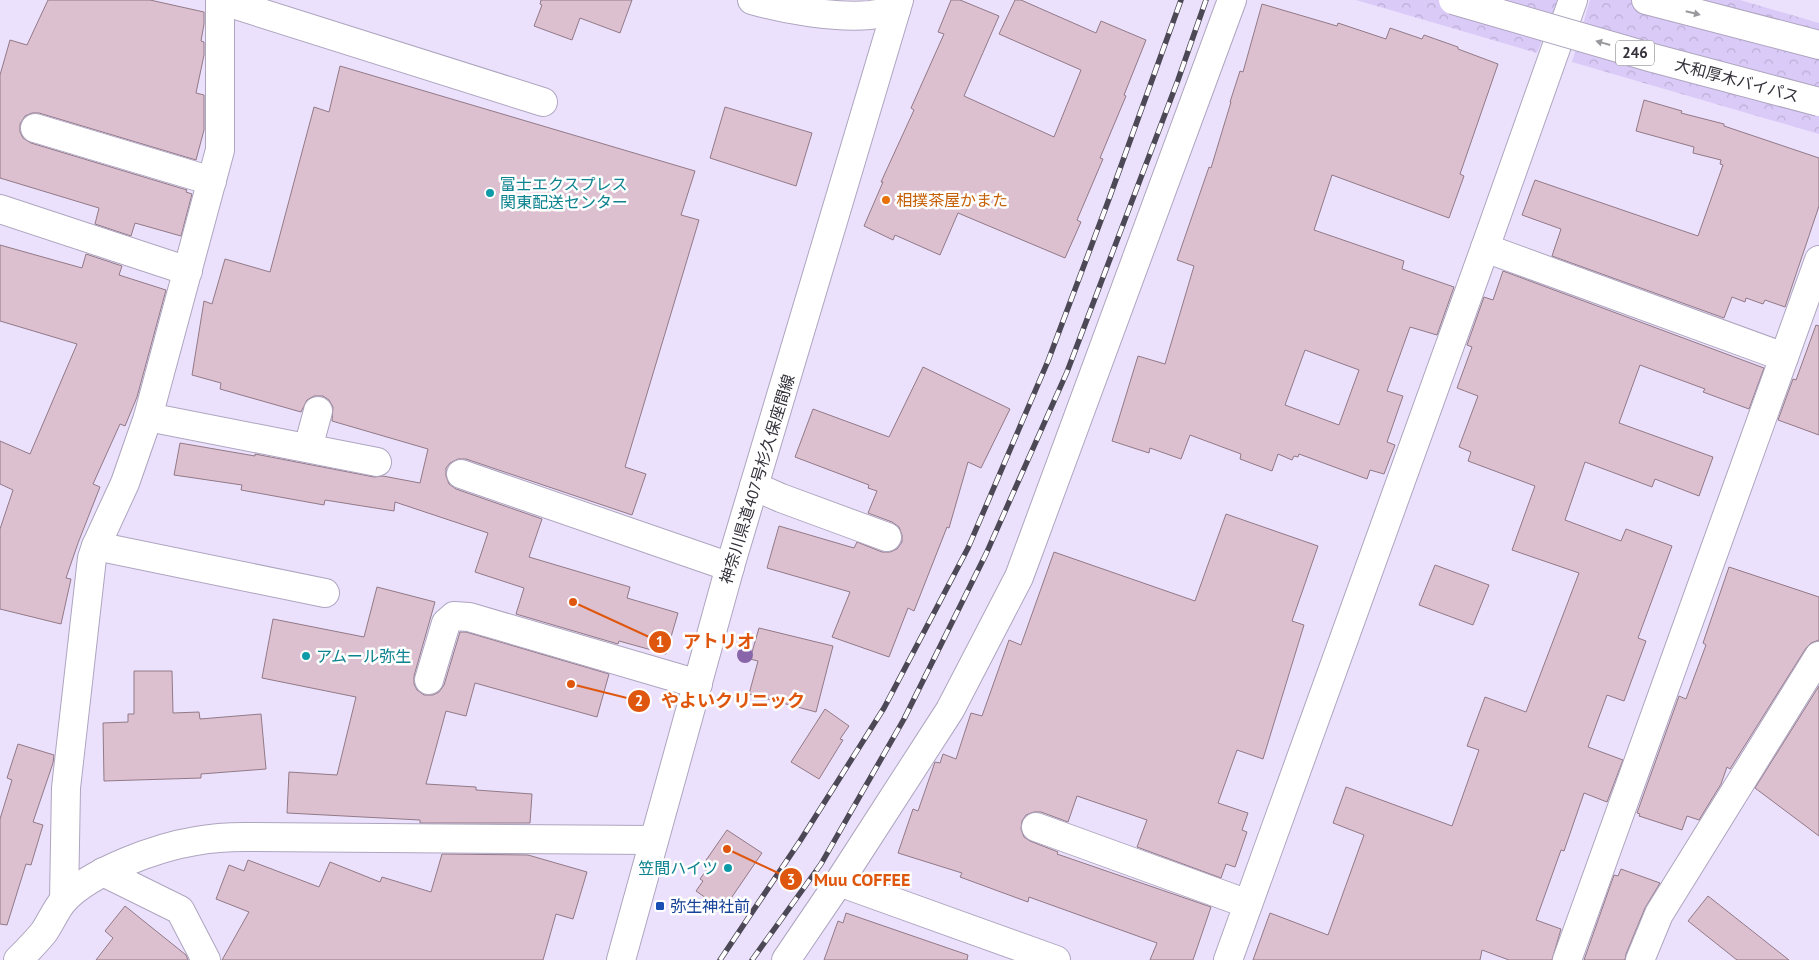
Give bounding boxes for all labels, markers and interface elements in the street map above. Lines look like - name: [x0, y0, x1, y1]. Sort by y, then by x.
- one-way arrow: [1686, 9, 1701, 17]
- one-way arrow: [1595, 39, 1610, 47]
- road number: 246: [1616, 40, 1654, 66]
- street label: 大和厚木バイパス: [1673, 54, 1801, 106]
- place label: 富士エクスプレス 関東配送センター: [500, 174, 628, 212]
- marker: 富士エクスプレス 関東配送センター: [484, 187, 496, 199]
- place label: 相撲茶屋かまた: [896, 190, 1008, 210]
- marker: 相撲茶屋かまた: [880, 194, 892, 206]
- street label: 神奈川県道407号杉久保座間線: [716, 372, 798, 586]
- callout: アトリオ: [648, 626, 765, 659]
- text: アトリオ: [683, 630, 755, 653]
- text: 1: [656, 632, 664, 651]
- place label: アムール弥生: [316, 646, 411, 666]
- marker: アムール弥生: [300, 650, 312, 662]
- callout: やよいクリニック: [626, 685, 815, 718]
- text: やよいクリニック: [661, 689, 805, 712]
- text: 2: [635, 691, 643, 710]
- place label: 笠間ハイツ: [638, 858, 718, 878]
- marker: 笠間ハイツ: [722, 862, 734, 874]
- callout: Muu COFFEE: [779, 863, 921, 896]
- text: Muu COFFEE: [814, 868, 910, 891]
- text: 3: [787, 870, 795, 889]
- place label: 弥生神社前: [670, 896, 750, 916]
- marker: 弥生神社前: [654, 900, 666, 912]

